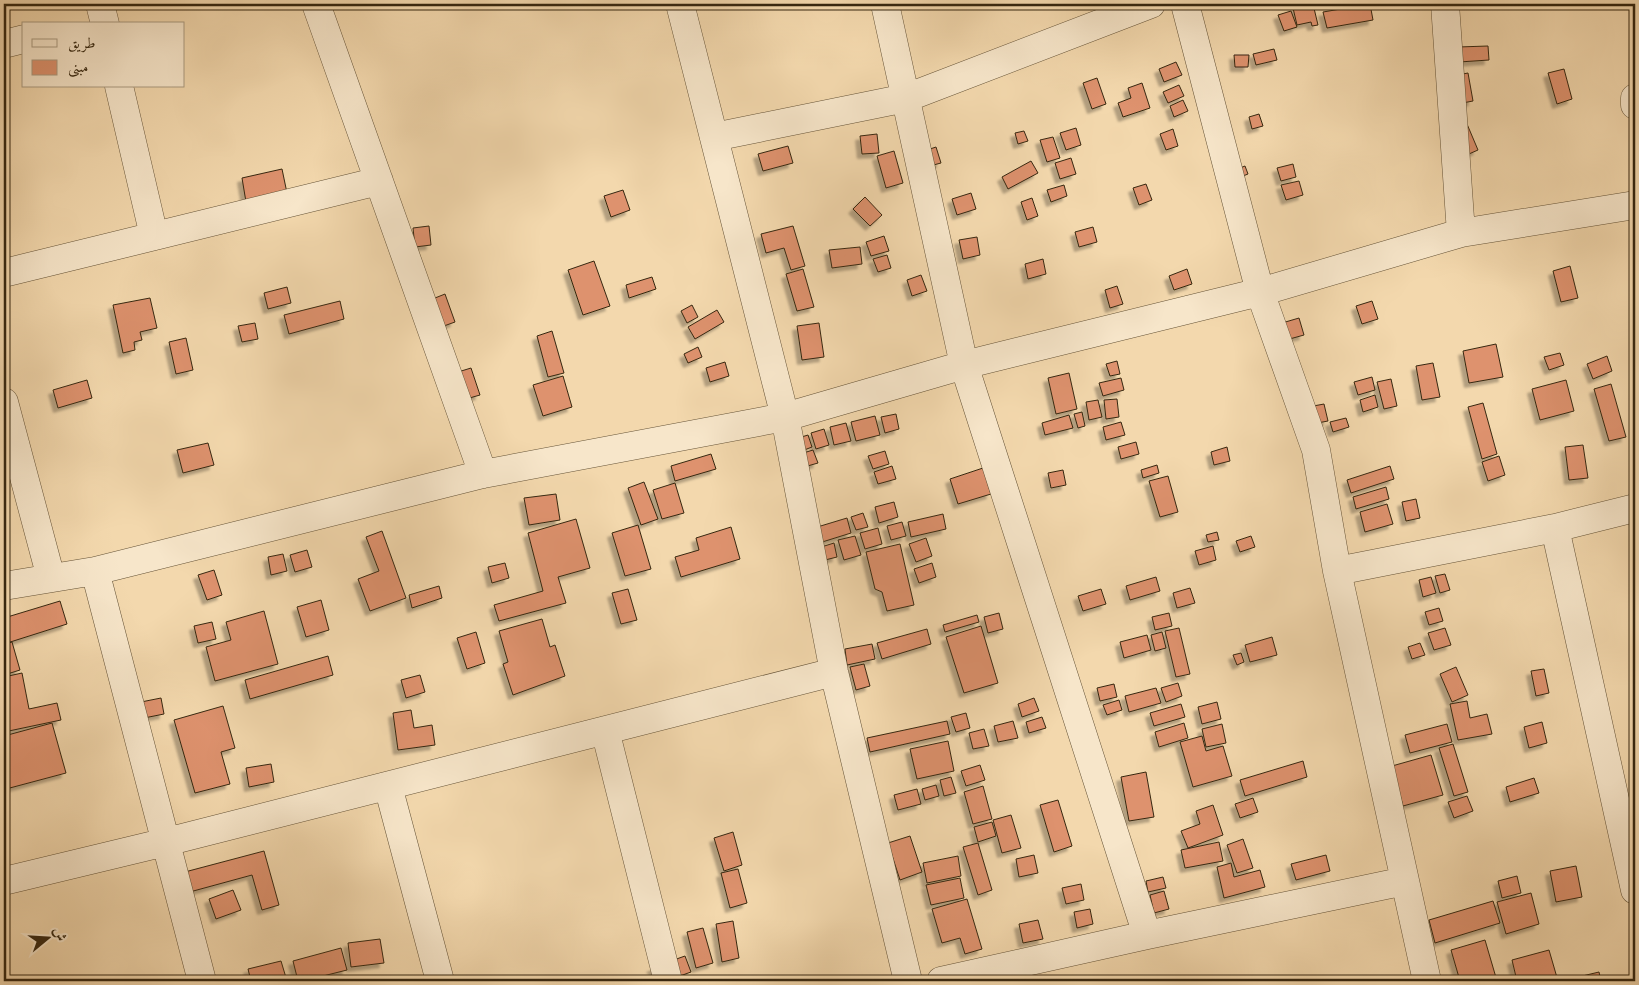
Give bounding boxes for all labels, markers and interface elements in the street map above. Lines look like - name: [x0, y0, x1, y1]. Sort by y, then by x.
- legend: [22, 22, 185, 88]
- text: طريق: [68, 34, 95, 55]
- text: مبنى: [68, 58, 88, 79]
- north arrow: [22, 912, 72, 962]
- text: ش: [47, 925, 70, 944]

